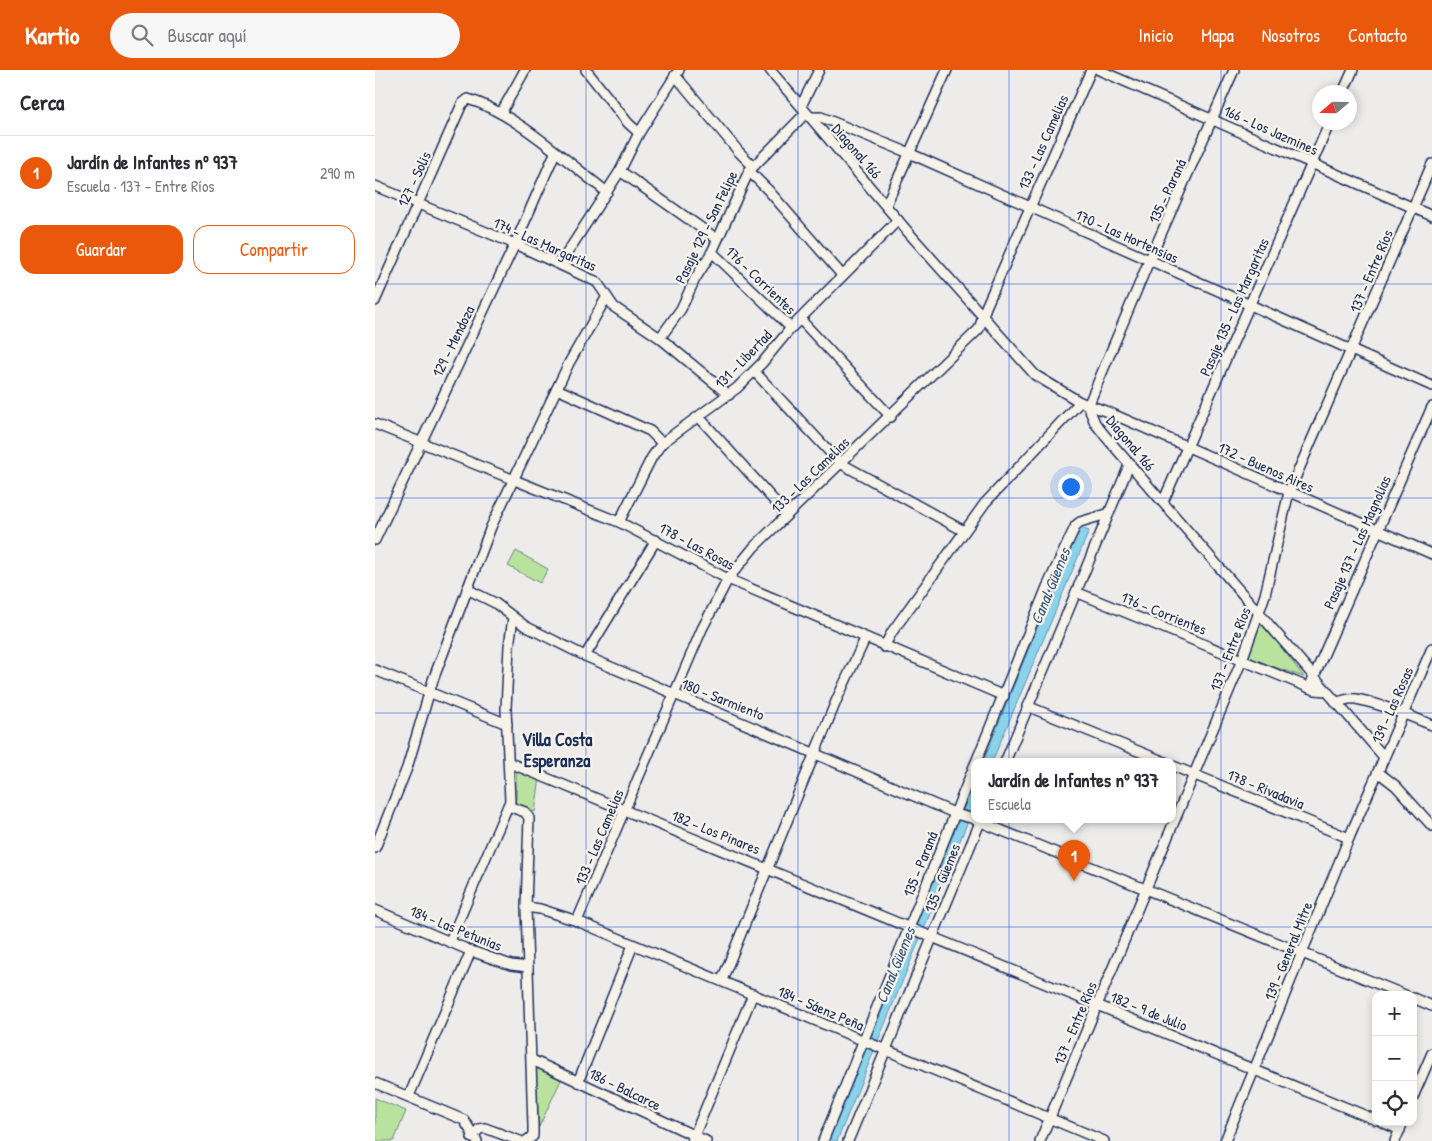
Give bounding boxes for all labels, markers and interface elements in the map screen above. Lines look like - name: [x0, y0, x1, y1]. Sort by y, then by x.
- search box: [110, 13, 460, 58]
- text: Kartio: [25, 19, 80, 51]
- icon: search: [128, 21, 156, 49]
- text: Buscar aquí: [168, 22, 247, 48]
- text: Inicio: [1139, 23, 1173, 48]
- text: Mapa: [1201, 23, 1234, 48]
- text: Nosotros: [1262, 23, 1320, 48]
- text: Contacto: [1348, 23, 1407, 48]
- north arrow: [1312, 85, 1357, 130]
- text: Cerca: [20, 88, 64, 117]
- street label: 133 - Las Camelias: [1013, 91, 1073, 193]
- street label: 166 - Los Jazmines: [1221, 100, 1322, 160]
- street label: Diagonal 166: [827, 119, 887, 183]
- street label: 127 - Solis: [392, 148, 436, 210]
- text: Jardín de Infantes nº 937: [67, 149, 238, 175]
- street label: 135 - Paraná: [1143, 155, 1191, 227]
- text: 1: [33, 162, 39, 184]
- text: 290 m: [320, 162, 355, 184]
- street label: Pasaje 129 - San Felipe: [670, 167, 742, 287]
- text: Escuela · 137 - Entre Ríos: [67, 175, 215, 197]
- street label: 170 - Las Hortensias: [1072, 204, 1182, 268]
- street label: 174 - Las Margaritas: [490, 212, 600, 276]
- button: Guardar: [20, 225, 183, 274]
- button: Compartir: [193, 225, 355, 274]
- street label: 137 - Entre Ríos: [1344, 226, 1398, 316]
- street label: Pasaje 135 - Las Margaritas: [1194, 234, 1274, 379]
- street label: 176 - Corrientes: [721, 241, 801, 319]
- street label: 129 - Mendoza: [427, 302, 479, 380]
- street label: 131 - Libertad: [710, 325, 776, 393]
- street label: Diagonal 166: [1102, 411, 1160, 475]
- street label: 133 - Las Camelias: [766, 432, 854, 518]
- street label: 172 - Buenos Aires: [1215, 437, 1317, 498]
- street label: Pasaje 137 - Las Magnolias: [1318, 472, 1396, 612]
- your location: [1058, 474, 1084, 500]
- street label: 178 - Las Rosas: [655, 517, 739, 575]
- water label: Canal Güemes: [1025, 543, 1076, 627]
- street label: 176 - Corrientes: [1118, 586, 1210, 640]
- street label: 137 - Entre Ríos: [1204, 604, 1256, 694]
- street label: 139 - Las Rosas: [1366, 663, 1418, 747]
- street label: 180 - Sarmiento: [678, 673, 768, 725]
- district label: Villa Costa Esperanza: [522, 727, 593, 774]
- popup: [971, 758, 1176, 823]
- street label: 178 - Rivadavia: [1224, 764, 1308, 814]
- text: Jardín de Infantes nº 937: [988, 767, 1159, 793]
- street label: 133 - Las Camelias: [569, 786, 629, 888]
- text: Escuela: [988, 793, 1031, 815]
- street label: 182 - Los Pinares: [669, 805, 763, 859]
- street label: 135 - Paraná: [897, 828, 943, 900]
- street label: 135 - Güemes: [919, 840, 965, 916]
- pin: 1: [1058, 840, 1090, 881]
- street label: 139 - General Mitre: [1259, 898, 1317, 1004]
- street label: 184 - Las Petunias: [407, 900, 505, 956]
- water label: Canal Güemes: [870, 922, 921, 1006]
- street label: 137 - Entre Ríos: [1048, 978, 1102, 1068]
- street label: 184 - Sáenz Peña: [775, 980, 867, 1036]
- street label: 182 - 9 de Julio: [1107, 986, 1191, 1036]
- map controls: [1372, 991, 1417, 1126]
- button: +: [1372, 991, 1417, 1036]
- button: −: [1372, 1036, 1417, 1081]
- street label: 186 - Balcarce: [586, 1063, 665, 1115]
- button: locate: [1372, 1081, 1417, 1126]

